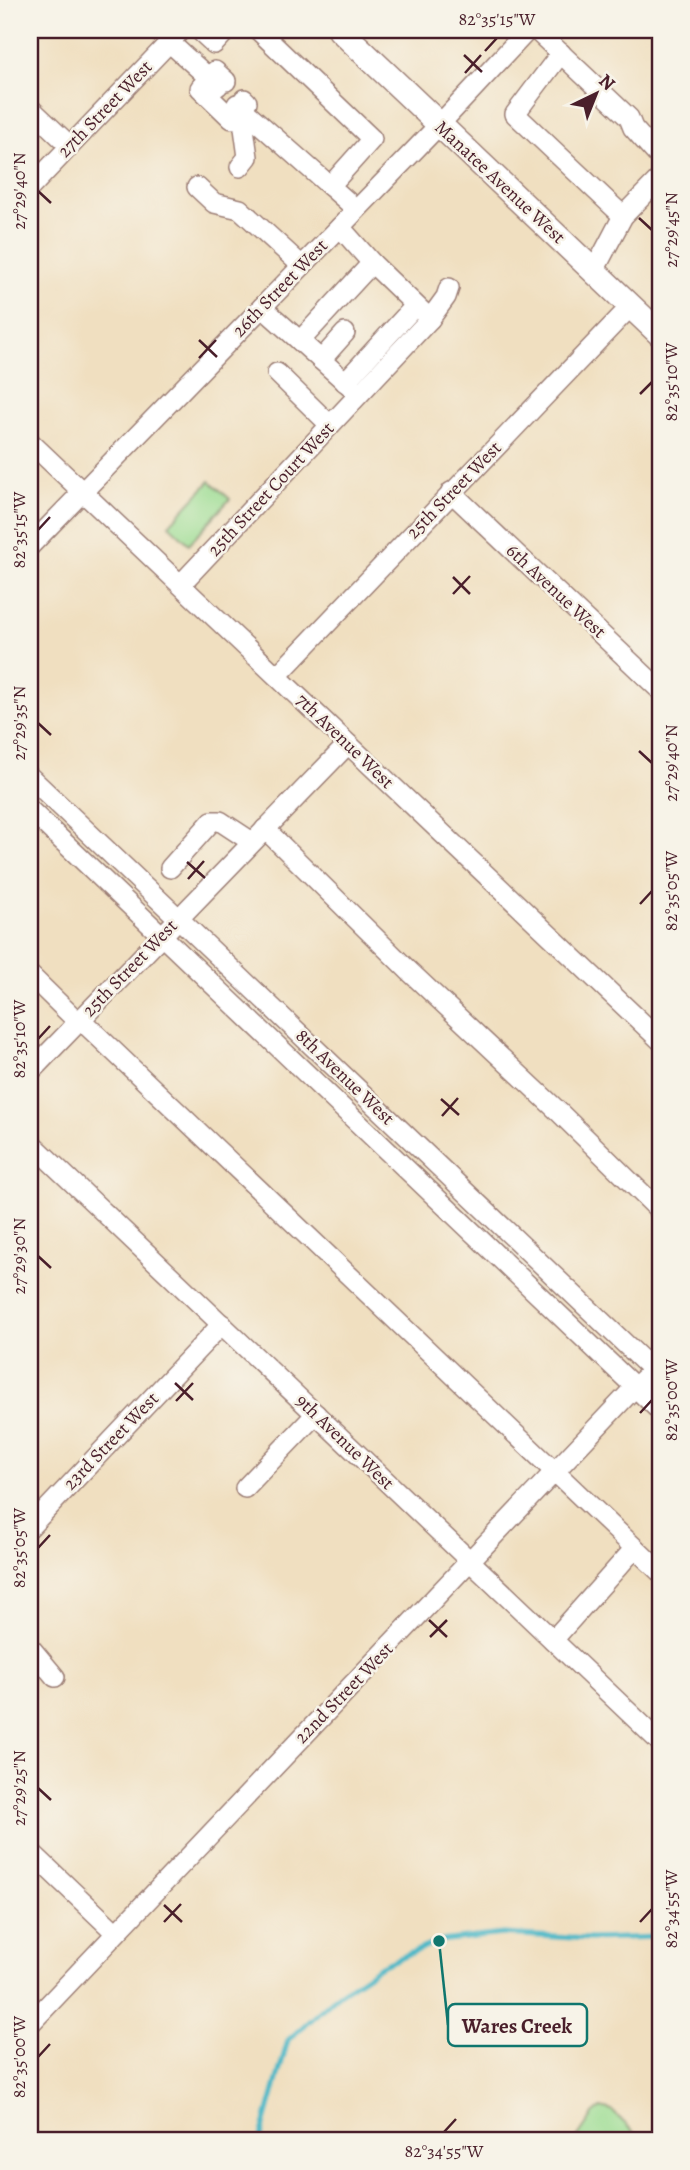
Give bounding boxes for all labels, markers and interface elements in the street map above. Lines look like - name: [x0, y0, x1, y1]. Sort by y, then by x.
- text: 82°35'15"W: [458, 7, 536, 31]
- street label: 27th Street West: [52, 55, 158, 163]
- north arrow: [560, 60, 630, 130]
- text: N: [593, 68, 621, 97]
- street label: Manatee Avenue West: [429, 114, 571, 250]
- text: 27°29'40"N: [7, 152, 31, 230]
- text: 27°29'45"N: [659, 192, 683, 268]
- street label: 26th Street West: [226, 233, 334, 343]
- text: 82°35'10"W: [659, 342, 683, 422]
- street label: 25th Street Court West: [202, 416, 340, 562]
- street label: 25th Street West: [401, 435, 507, 545]
- text: 82°35'15"W: [7, 491, 31, 569]
- street label: 6th Avenue West: [500, 538, 612, 644]
- text: 27°29'35"N: [7, 685, 31, 761]
- street label: 7th Avenue West: [290, 687, 400, 795]
- text: 27°29'40"N: [659, 724, 683, 802]
- text: 82°35'05"W: [659, 850, 683, 931]
- street label: 25th Street West: [77, 913, 183, 1023]
- text: 82°35'10"W: [7, 999, 31, 1079]
- street label: 8th Avenue West: [290, 1023, 400, 1131]
- text: 27°29'30"N: [7, 1218, 31, 1294]
- text: 82°35'00"W: [659, 1359, 683, 1441]
- street label: 23rd Street West: [57, 1386, 165, 1496]
- street label: 9th Avenue West: [290, 1388, 400, 1496]
- text: 82°35'05"W: [7, 1507, 31, 1588]
- street label: 22nd Street West: [289, 1637, 399, 1749]
- text: 27°29'25"N: [7, 1750, 31, 1826]
- text: 82°34'55"W: [659, 1869, 683, 1949]
- callout: Wares Creek: [448, 2004, 587, 2046]
- text: Wares Creek: [461, 2012, 572, 2040]
- text: 82°35'00"W: [7, 2016, 31, 2098]
- text: 82°34'55"W: [404, 2139, 484, 2163]

